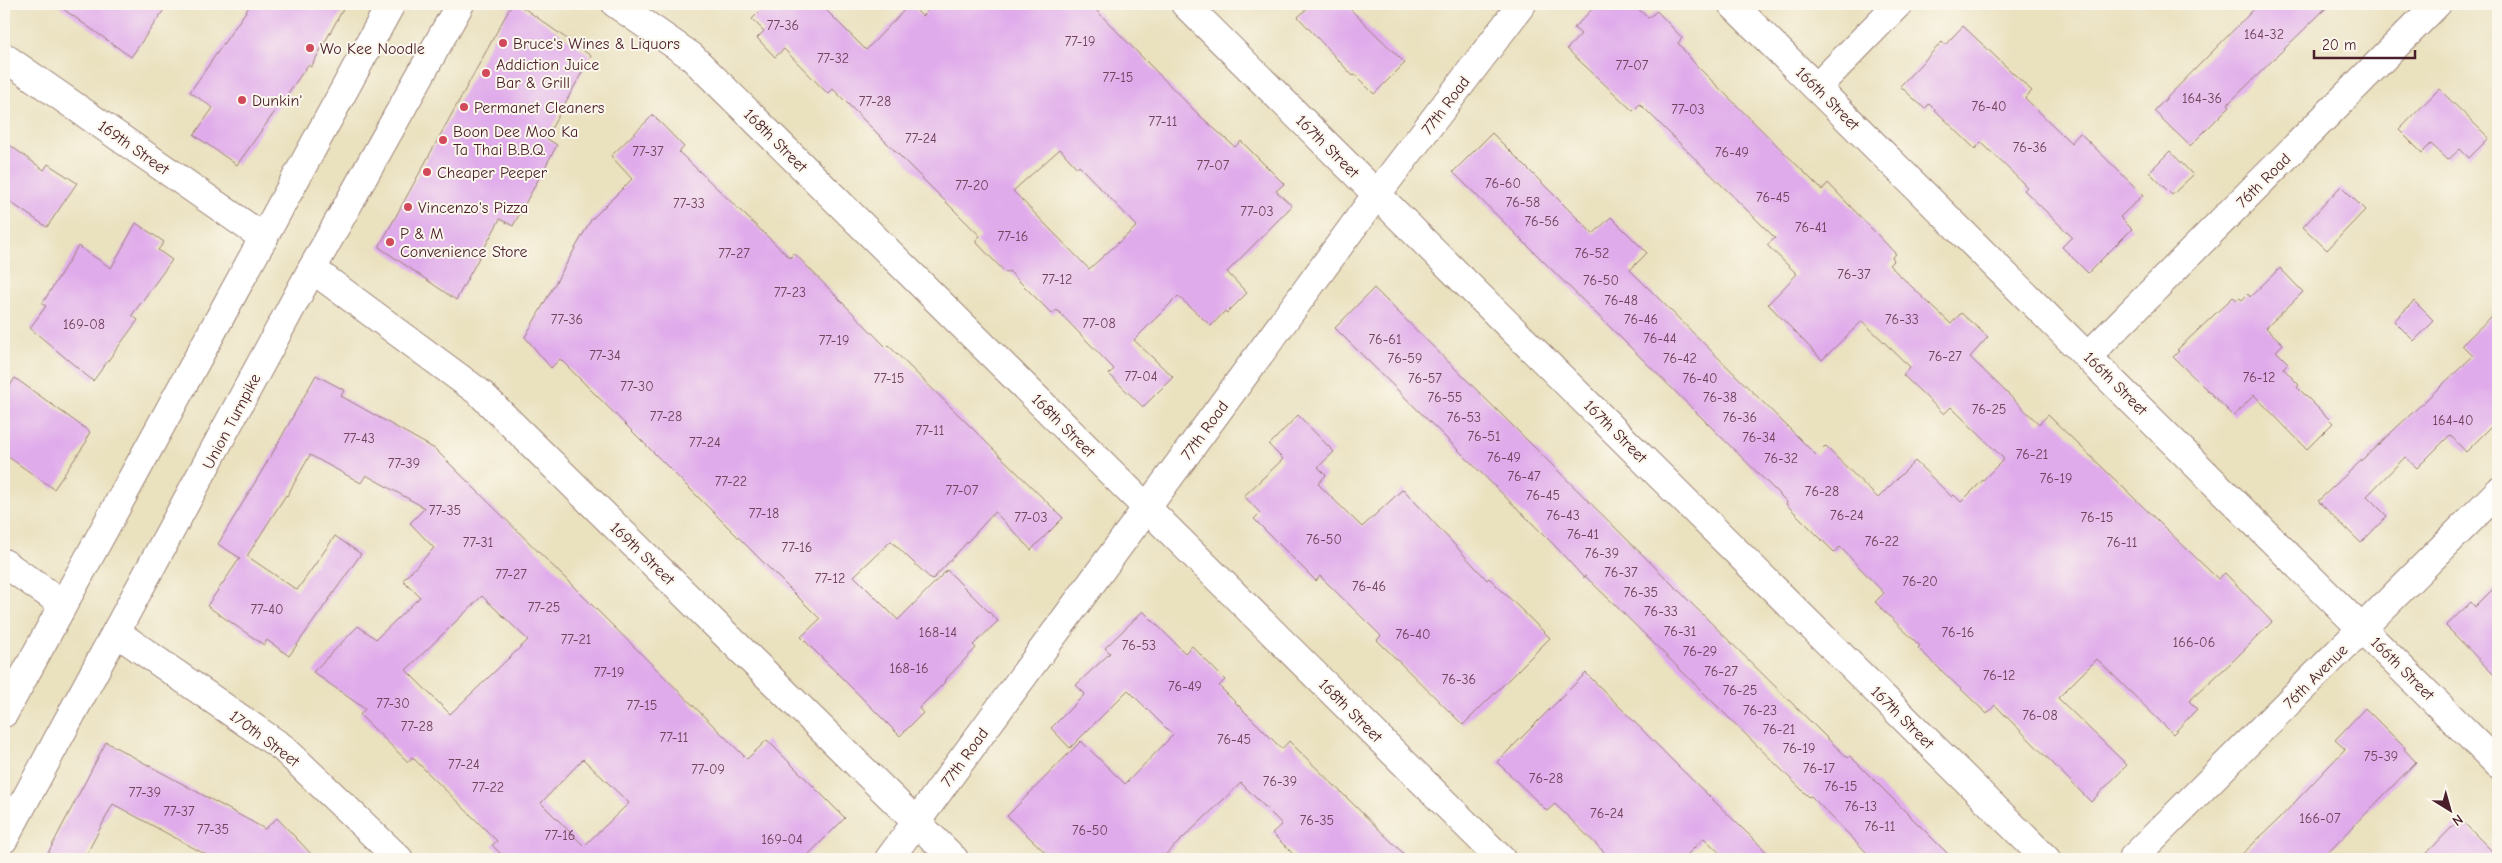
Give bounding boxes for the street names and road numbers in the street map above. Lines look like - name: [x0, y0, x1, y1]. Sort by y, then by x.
- street label: 166th Street: [1792, 63, 1863, 134]
- street label: 77th Road: [1418, 73, 1474, 138]
- street label: 168th Street: [740, 105, 811, 176]
- street label: 167th Street: [1292, 112, 1363, 182]
- street label: 169th Street: [95, 117, 173, 179]
- street label: 76th Road: [2233, 150, 2295, 212]
- street label: 166th Street: [2080, 348, 2151, 419]
- street label: Union Turnpike: [199, 371, 265, 472]
- street label: 168th Street: [1028, 390, 1099, 461]
- street label: 167th Street: [1580, 397, 1651, 467]
- street label: 77th Road: [1177, 398, 1232, 463]
- street label: 169th Street: [607, 519, 678, 589]
- street label: 166th Street: [2367, 633, 2438, 704]
- street label: 76th Avenue: [2280, 641, 2352, 713]
- street label: 168th Street: [1315, 675, 1386, 746]
- street label: 167th Street: [1867, 683, 1938, 753]
- street label: 170th Street: [226, 707, 303, 771]
- street label: 77th Road: [937, 725, 992, 790]

